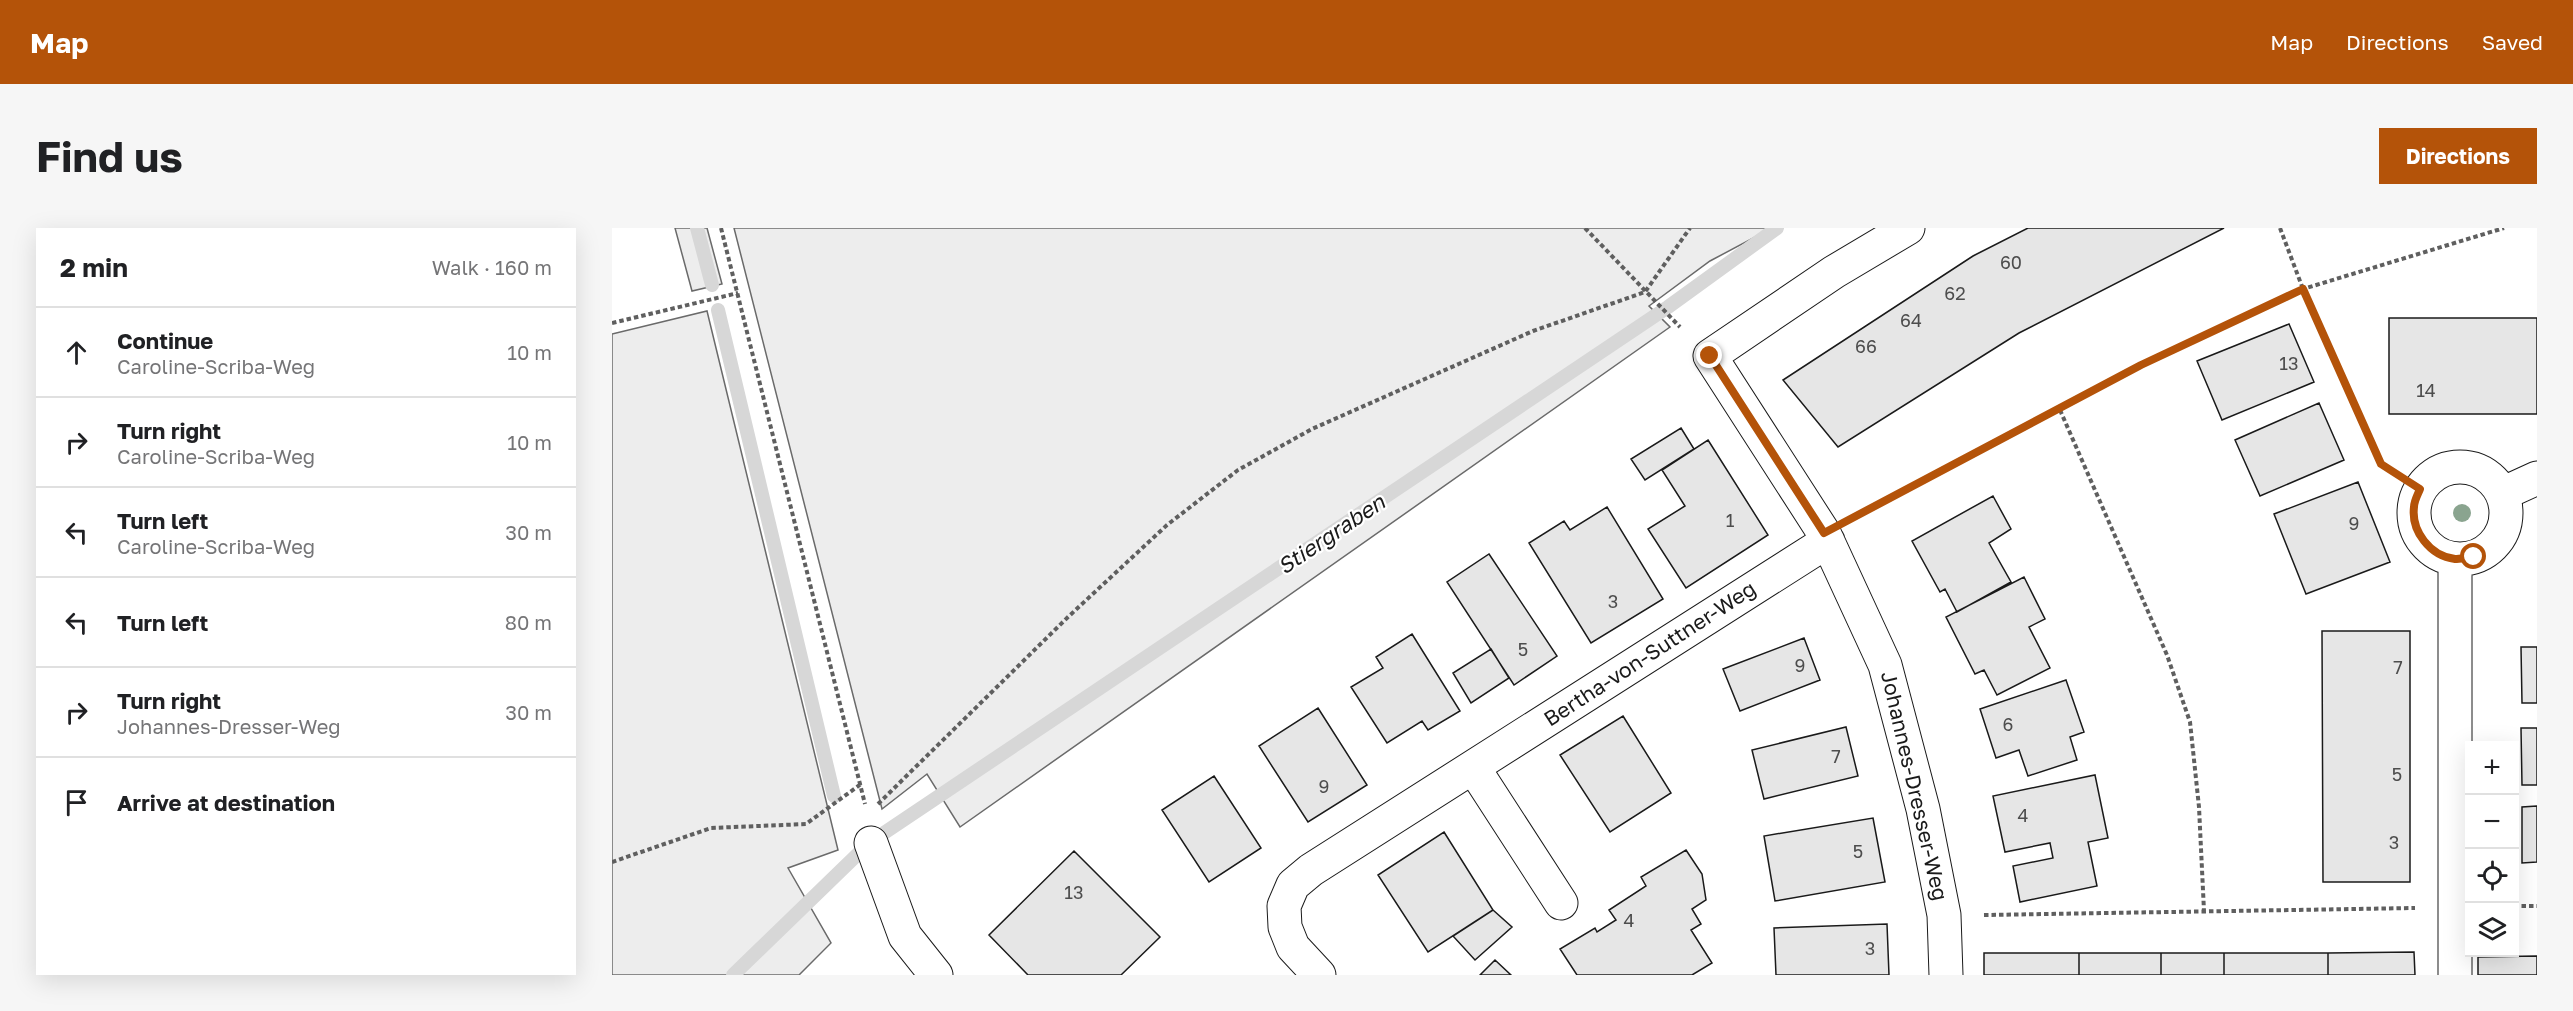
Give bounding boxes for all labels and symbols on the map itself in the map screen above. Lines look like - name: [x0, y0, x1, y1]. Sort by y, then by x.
- house number: 60: [2000, 251, 2022, 273]
- house number: 62: [1944, 282, 1966, 304]
- house number: 64: [1900, 309, 1922, 331]
- house number: 66: [1855, 335, 1877, 357]
- route end: [1696, 342, 1722, 368]
- house number: 13: [2279, 352, 2299, 374]
- house number: 14: [2416, 379, 2436, 401]
- water label: Stiergraben: [1272, 487, 1391, 579]
- house number: 1: [1726, 509, 1735, 531]
- house number: 9: [2349, 512, 2359, 534]
- route start: [2460, 543, 2486, 569]
- street label: Bertha-von-Suttner-Weg: [1539, 575, 1760, 731]
- house number: 3: [1608, 590, 1618, 612]
- house number: 5: [1518, 638, 1528, 660]
- house number: 9: [1795, 654, 1805, 676]
- house number: 7: [2393, 656, 2403, 678]
- street label: Johannes-Dresser-Weg: [1876, 668, 1954, 903]
- house number: 6: [2003, 713, 2013, 735]
- house number: 7: [1831, 745, 1841, 767]
- house number: 5: [2392, 763, 2402, 785]
- house number: 9: [1319, 775, 1329, 797]
- house number: 4: [2018, 804, 2029, 826]
- house number: 3: [2389, 831, 2399, 853]
- house number: 5: [1853, 840, 1863, 862]
- house number: 13: [1064, 881, 1084, 903]
- house number: 4: [1624, 909, 1635, 931]
- house number: 3: [1865, 937, 1875, 959]

